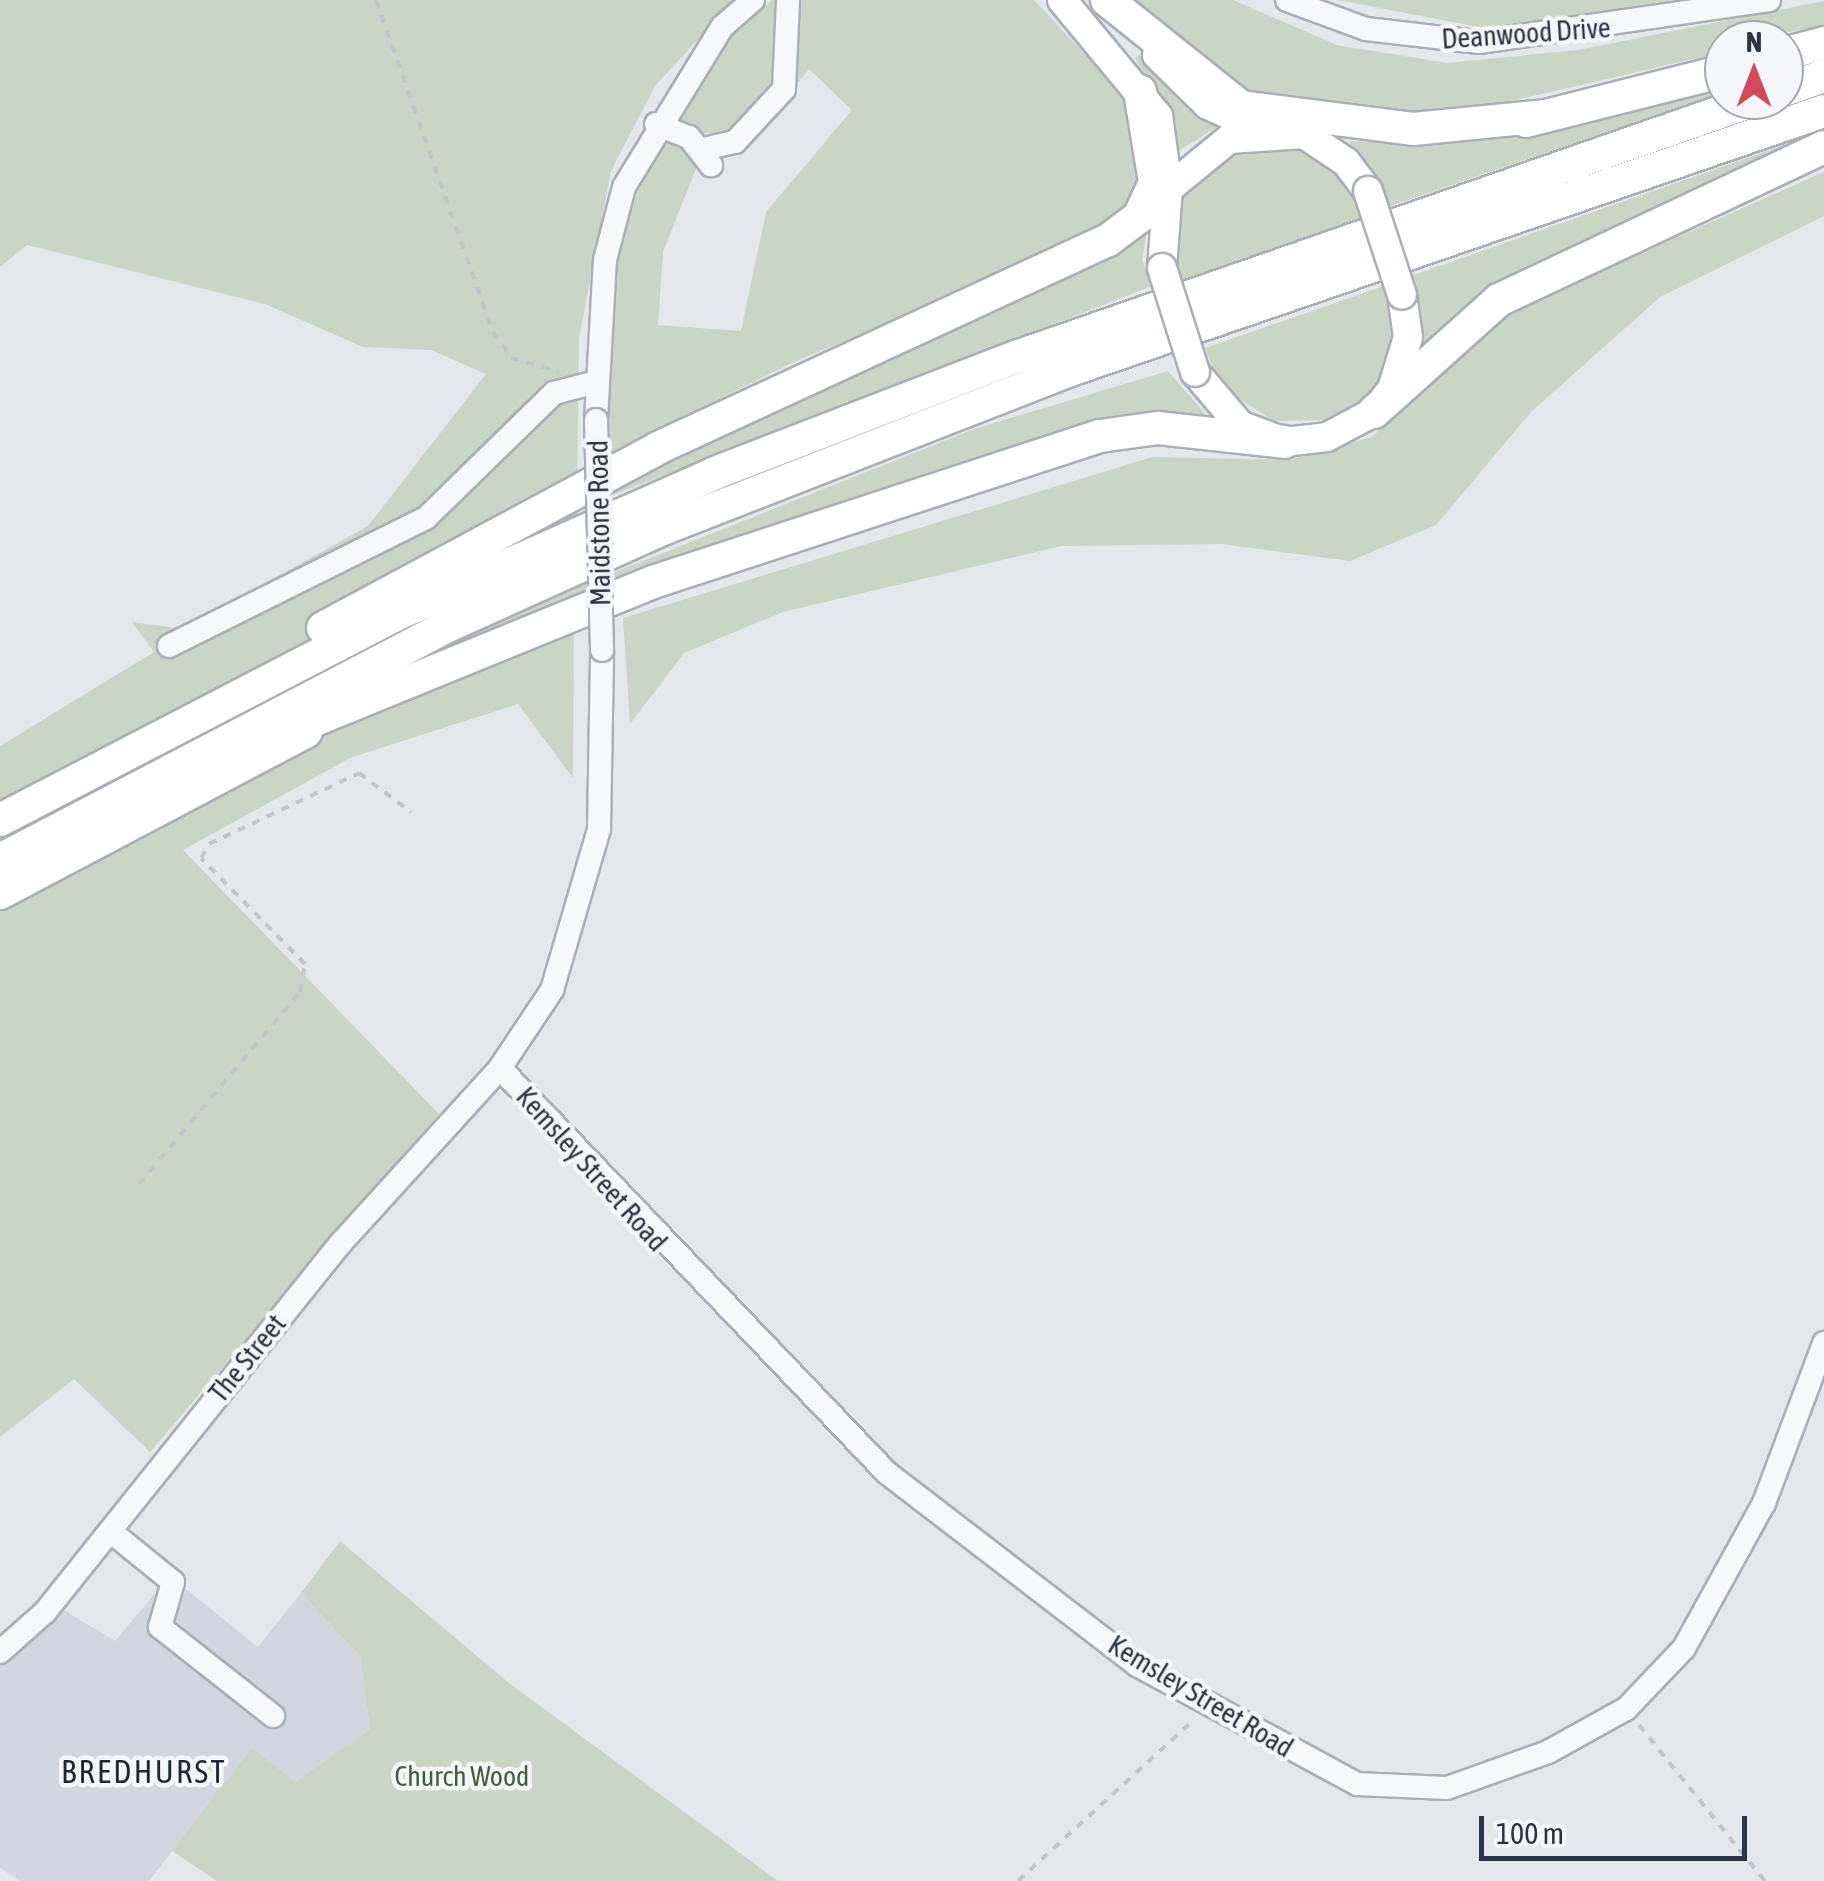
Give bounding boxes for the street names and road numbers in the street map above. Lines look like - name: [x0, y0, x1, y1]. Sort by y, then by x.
- street label: Deanwood Drive: [1440, 10, 1612, 56]
- street label: Maidstone Road: [581, 440, 617, 606]
- street label: Kemsley Street Road: [509, 1080, 675, 1258]
- street label: The Street: [201, 1307, 293, 1409]
- street label: Kemsley Street Road: [1103, 1628, 1299, 1764]

